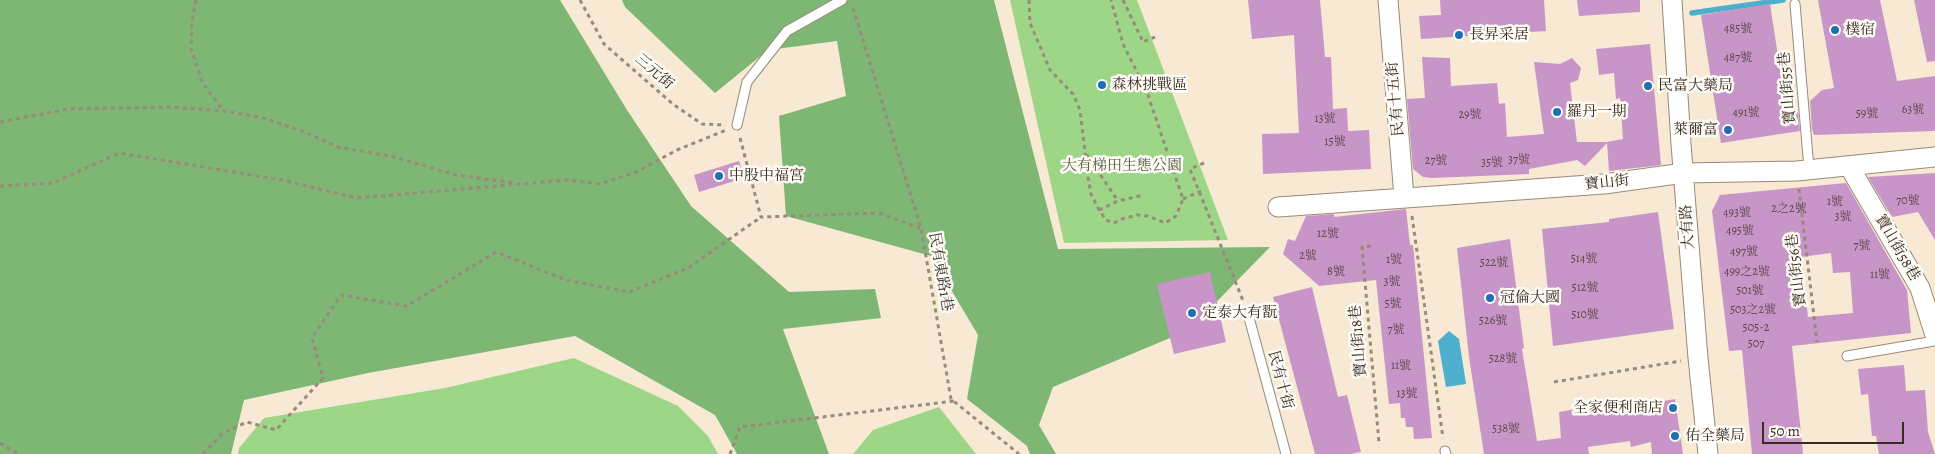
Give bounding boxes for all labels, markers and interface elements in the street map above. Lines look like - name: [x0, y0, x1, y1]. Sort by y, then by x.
- place label: 樸宿: [1845, 21, 1875, 39]
- house number: 485號: [1724, 22, 1752, 36]
- marker: 樸宿: [1829, 24, 1841, 36]
- place label: 長昇采居: [1469, 26, 1529, 44]
- marker: 長昇采居: [1453, 29, 1465, 41]
- street label: 三元街: [631, 50, 677, 94]
- house number: 487號: [1724, 51, 1752, 65]
- street label: 寶山街55巷: [1776, 51, 1800, 125]
- street label: 民有十五街: [1384, 61, 1408, 137]
- place label: 森林挑戰區: [1112, 76, 1187, 94]
- place label: 民富大藥局: [1658, 77, 1733, 95]
- marker: 森林挑戰區: [1096, 79, 1108, 91]
- marker: 民富大藥局: [1642, 80, 1654, 92]
- place label: 羅丹一期: [1567, 103, 1627, 121]
- house number: 63號: [1902, 103, 1924, 117]
- marker: 羅丹一期: [1551, 106, 1563, 118]
- house number: 491號: [1733, 106, 1759, 120]
- house number: 59號: [1856, 107, 1878, 121]
- house number: 29號: [1458, 108, 1482, 122]
- house number: 13號: [1314, 112, 1336, 126]
- place label: 萊爾富: [1673, 121, 1718, 139]
- marker: 萊爾富: [1722, 124, 1734, 136]
- house number: 15號: [1324, 135, 1346, 149]
- house number: 37號: [1508, 153, 1530, 167]
- house number: 27號: [1425, 154, 1447, 168]
- house number: 35號: [1481, 156, 1503, 170]
- park label: 大有梯田生態公園: [1062, 157, 1182, 175]
- place label: 中股中福宮: [729, 167, 804, 185]
- marker: 中股中福宮: [713, 170, 725, 182]
- street label: 寶山街: [1584, 172, 1630, 194]
- house number: 70號: [1896, 194, 1920, 208]
- house number: 1號: [1827, 195, 1843, 209]
- house number: 2之2號: [1771, 202, 1807, 216]
- street label: 大有路: [1677, 204, 1699, 250]
- house number: 493號: [1723, 206, 1751, 220]
- house number: 3號: [1835, 210, 1851, 224]
- street label: 寶山街58巷: [1871, 212, 1923, 284]
- house number: 495號: [1726, 224, 1754, 238]
- house number: 12號: [1317, 227, 1339, 241]
- street label: 民有東路1巷: [924, 231, 956, 313]
- street label: 寶山街56巷: [1784, 232, 1810, 308]
- house number: 7號: [1853, 239, 1871, 253]
- house number: 497號: [1730, 245, 1758, 259]
- house number: 2號: [1299, 249, 1317, 263]
- house number: 514號: [1571, 252, 1597, 266]
- house number: 1號: [1386, 253, 1402, 267]
- house number: 522號: [1480, 256, 1508, 270]
- house number: 8號: [1327, 265, 1345, 279]
- house number: 499之2號: [1724, 265, 1770, 279]
- house number: 11號: [1870, 268, 1890, 282]
- house number: 3號: [1384, 275, 1400, 289]
- house number: 512號: [1572, 281, 1598, 295]
- house number: 501號: [1736, 284, 1764, 298]
- place label: 冠倫大國: [1500, 289, 1560, 307]
- marker: 冠倫大國: [1484, 292, 1496, 304]
- house number: 5號: [1384, 297, 1402, 311]
- house number: 503之2號: [1730, 303, 1776, 317]
- place label: 定泰大有翫: [1202, 304, 1277, 322]
- street label: 寶山街18巷: [1347, 304, 1371, 378]
- marker: 定泰大有翫: [1186, 307, 1198, 319]
- house number: 510號: [1571, 308, 1599, 322]
- house number: 526號: [1479, 314, 1507, 328]
- house number: 505-2: [1743, 321, 1769, 335]
- house number: 7號: [1387, 323, 1405, 337]
- house number: 507: [1748, 337, 1764, 351]
- street label: 民有十街: [1264, 349, 1296, 411]
- house number: 528號: [1489, 352, 1517, 366]
- house number: 11號: [1391, 359, 1411, 373]
- house number: 13號: [1396, 387, 1418, 401]
- place label: 全家便利商店: [1573, 399, 1663, 417]
- marker: 全家便利商店: [1667, 402, 1679, 414]
- scale bar: [1765, 412, 1908, 444]
- text: 50 m: [1770, 421, 1800, 441]
- house number: 538號: [1492, 422, 1520, 436]
- place label: 佑全藥局: [1685, 427, 1745, 445]
- marker: 佑全藥局: [1669, 430, 1681, 442]

